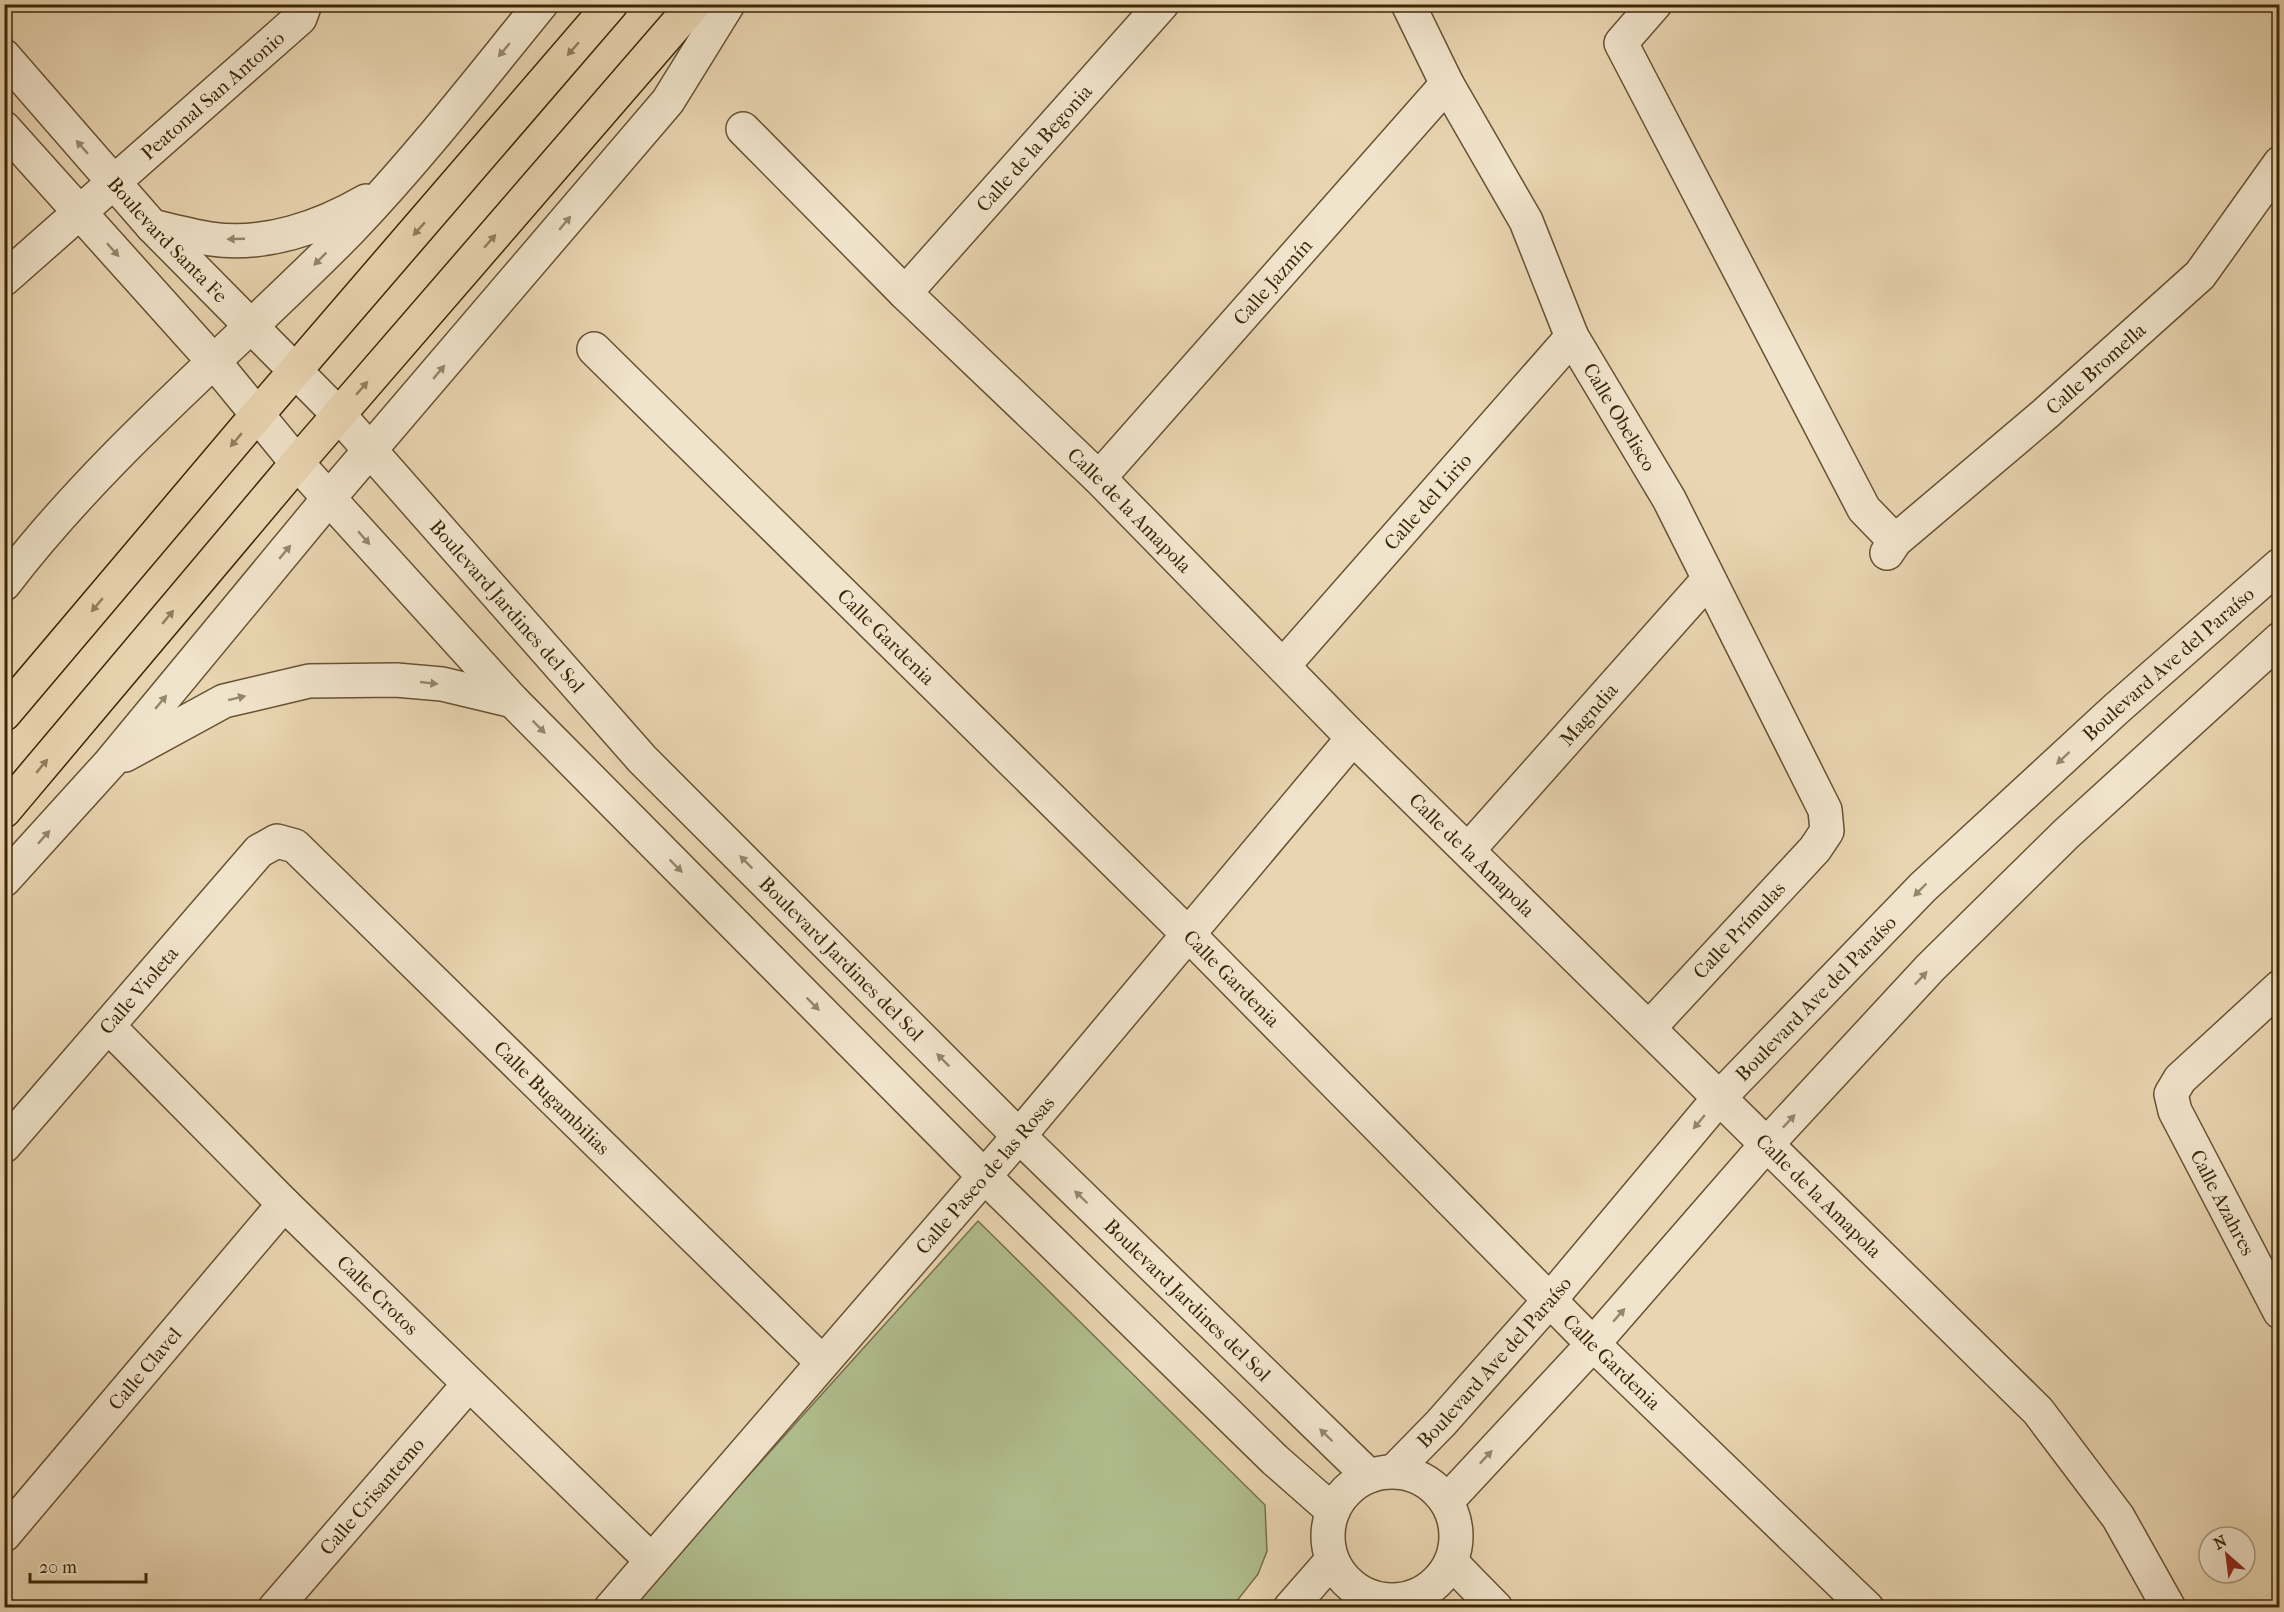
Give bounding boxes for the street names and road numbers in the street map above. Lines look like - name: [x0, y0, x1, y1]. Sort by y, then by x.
- street label: Peatonal San Antonio: [136, 26, 289, 165]
- street label: Calle de la Begonia: [972, 79, 1097, 217]
- street label: Boulevard Santa Fe: [103, 172, 232, 308]
- street label: Calle Jazmín: [1229, 234, 1317, 330]
- street label: Calle Bromella: [2041, 318, 2151, 420]
- street label: Calle Obelisco: [1578, 359, 1661, 475]
- street label: Calle de la Amapola: [1063, 443, 1197, 578]
- street label: Calle del Lirio: [1379, 449, 1476, 555]
- street label: Boulevard Jardines del Sol: [425, 515, 590, 698]
- street label: Boulevard Ave del Paraíso: [2078, 582, 2259, 746]
- street label: Calle Gardenia: [832, 584, 940, 690]
- street label: Magndia: [1555, 678, 1623, 751]
- street label: Calle de la Amapola: [1404, 789, 1540, 922]
- street label: Boulevard Jardines del Sol: [754, 872, 929, 1046]
- street label: Calle Prímulas: [1689, 877, 1790, 984]
- street label: Boulevard Ave del Paraíso: [1731, 911, 1901, 1086]
- street label: Calle Gardenia: [1179, 925, 1285, 1033]
- street label: Calle Violeta: [95, 941, 184, 1039]
- street label: Calle Bugambilias: [489, 1036, 614, 1160]
- street label: Calle Paseo de las Rosas: [911, 1092, 1059, 1259]
- street label: Calle de la Amapola: [1751, 1129, 1886, 1263]
- street label: Calle Azahres: [2185, 1146, 2259, 1259]
- street label: Boulevard Jardines del Sol: [1099, 1214, 1276, 1386]
- street label: Calle Crotos: [332, 1251, 423, 1340]
- street label: Boulevard Ave del Paraíso: [1412, 1272, 1576, 1453]
- street label: Calle Gardenia: [1558, 1310, 1666, 1415]
- street label: Calle Clavel: [104, 1323, 187, 1415]
- street label: Calle Crisantemo: [315, 1433, 429, 1560]

